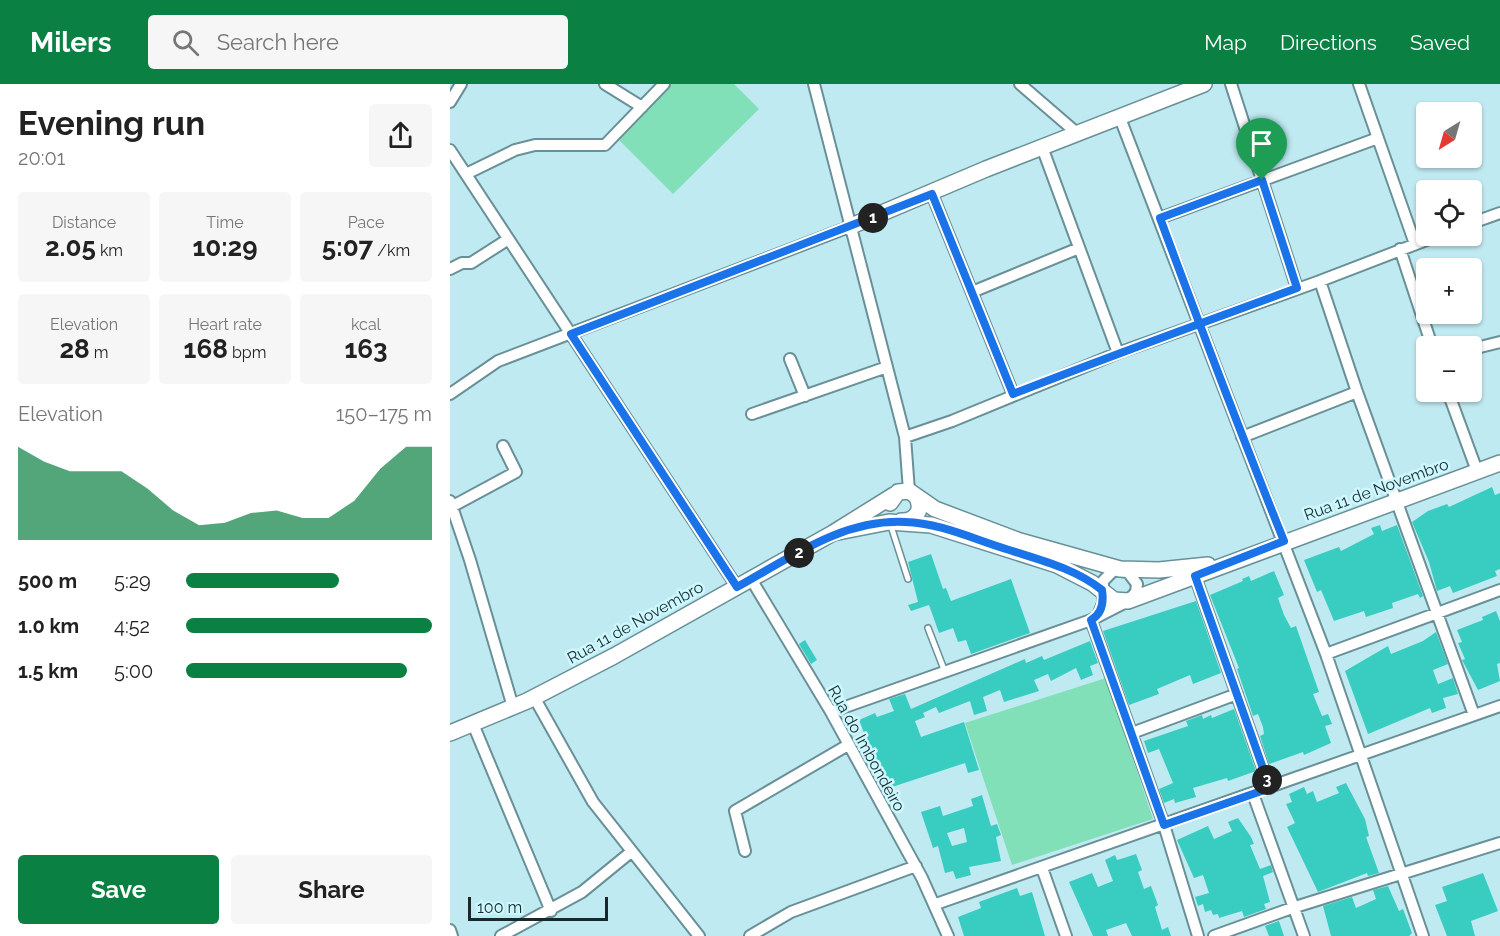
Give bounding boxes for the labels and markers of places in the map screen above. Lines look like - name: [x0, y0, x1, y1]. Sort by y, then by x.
- pin: [1236, 118, 1287, 180]
- pin: 1: [858, 203, 888, 233]
- pin: 2: [784, 538, 814, 568]
- pin: 3: [1252, 765, 1282, 795]

